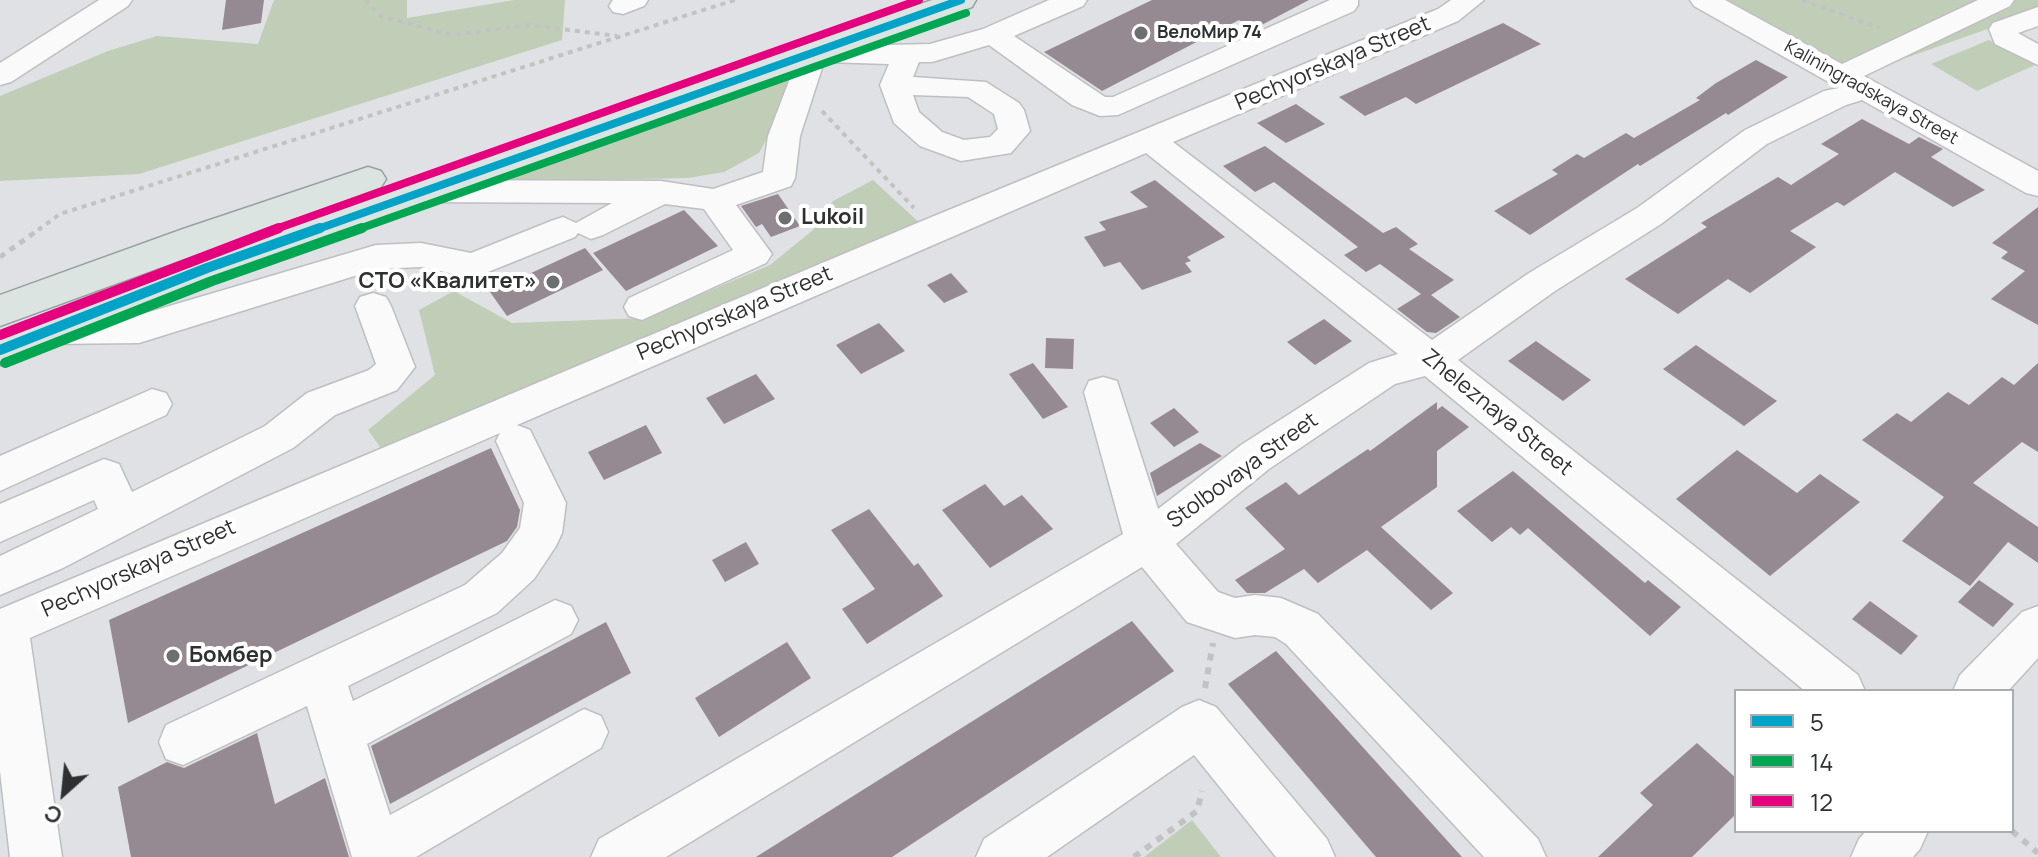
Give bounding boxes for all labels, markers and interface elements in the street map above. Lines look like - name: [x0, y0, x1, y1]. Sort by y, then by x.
- street label: Pechyorskaya Street: [1231, 11, 1435, 117]
- place label: ВелоМир 74: [1157, 22, 1262, 44]
- marker: ВелоМир 74: [1132, 24, 1150, 42]
- street label: Kaliningradskaya Street: [1780, 36, 1962, 150]
- place label: Lukoil: [801, 205, 864, 231]
- marker: Lukoil: [776, 209, 794, 227]
- street label: Pechyorskaya Street: [633, 261, 837, 367]
- place label: СТО «Квалитет»: [359, 269, 537, 295]
- marker: СТО «Квалитет»: [544, 273, 562, 291]
- street label: Zheleznaya Street: [1416, 344, 1578, 482]
- street label: Stolbovaya Street: [1162, 407, 1324, 535]
- street label: Pechyorskaya Street: [38, 514, 240, 624]
- place label: Бомбер: [189, 643, 273, 669]
- marker: Бомбер: [164, 647, 182, 665]
- legend: [1734, 689, 2014, 833]
- text: 5: [1810, 705, 1824, 738]
- text: 14: [1810, 745, 1834, 778]
- north arrow: [24, 753, 104, 833]
- text: 12: [1810, 785, 1833, 818]
- text: С: [39, 797, 67, 831]

